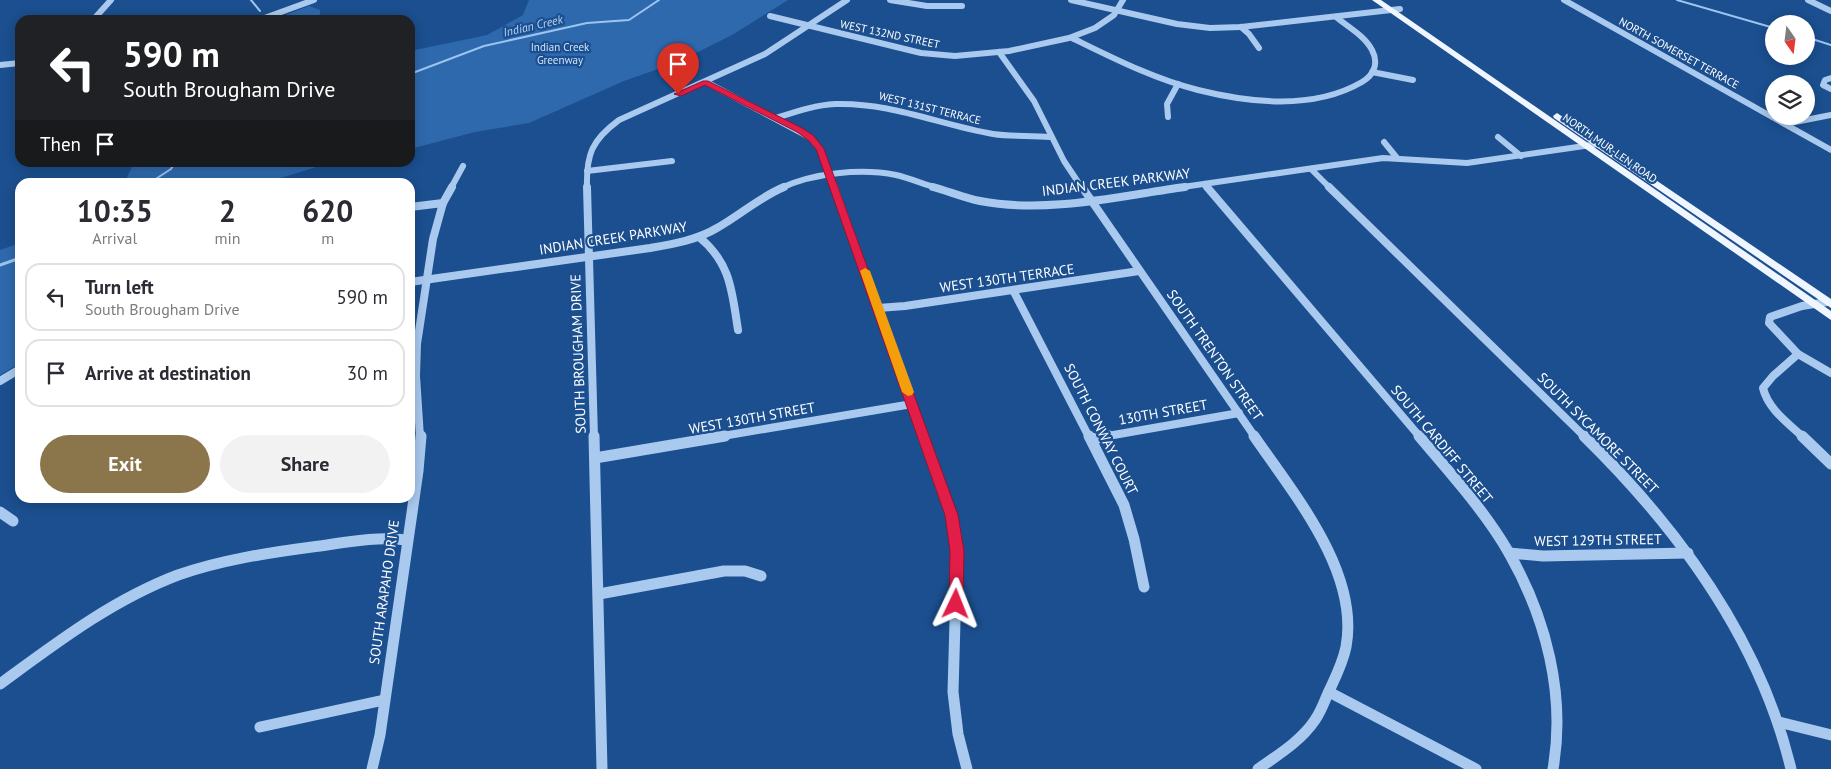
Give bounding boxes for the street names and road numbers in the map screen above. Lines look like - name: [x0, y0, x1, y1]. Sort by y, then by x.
- street label: NORTH SOMERSET TERRACE: [1617, 14, 1741, 92]
- street label: WEST 132ND STREET: [839, 17, 941, 51]
- street label: WEST 131ST TERRACE: [878, 89, 983, 127]
- street label: NORTH MUR-LEN ROAD: [1560, 110, 1660, 186]
- street label: INDIAN CREEK PARKWAY: [1041, 164, 1191, 200]
- street label: INDIAN CREEK PARKWAY: [538, 217, 688, 259]
- street label: WEST 130TH TERRACE: [939, 260, 1075, 296]
- street label: SOUTH BROUGHAM DRIVE: [566, 274, 590, 434]
- street label: SOUTH TRENTON STREET: [1163, 286, 1267, 424]
- street label: SOUTH CONWAY COURT: [1060, 360, 1142, 498]
- street label: SOUTH SYCAMORE STREET: [1534, 369, 1663, 498]
- street label: SOUTH CARDIFF STREET: [1387, 381, 1497, 507]
- street label: 130TH STREET: [1117, 395, 1209, 429]
- street label: WEST 130TH STREET: [688, 398, 817, 438]
- street label: SOUTH ARAPAHO DRIVE: [365, 519, 403, 665]
- street label: WEST 129TH STREET: [1534, 530, 1662, 550]

